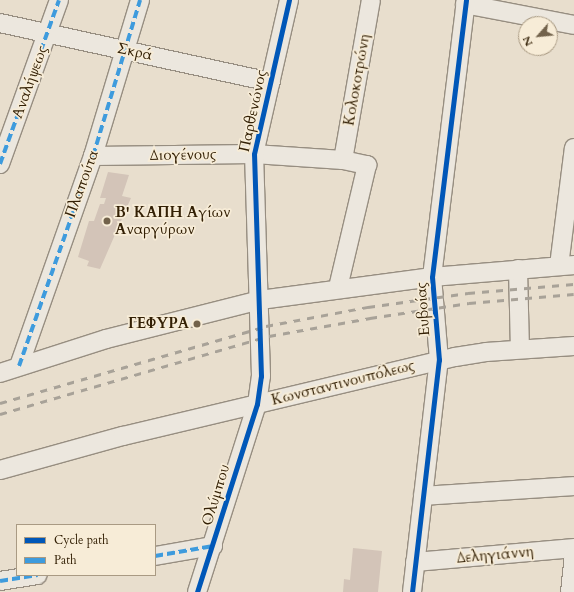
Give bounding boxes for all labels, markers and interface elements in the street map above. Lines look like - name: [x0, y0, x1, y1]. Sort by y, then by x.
- north arrow: [518, 16, 558, 56]
- street label: Κολοκοτρώνη: [340, 33, 374, 127]
- text: N: [519, 34, 537, 49]
- street label: Σκρά: [115, 39, 155, 65]
- street label: Αναλήψεως: [8, 43, 52, 121]
- street label: Παρθενώνος: [235, 68, 271, 154]
- street label: Διογένους: [150, 145, 216, 165]
- street label: Πλαπούτα: [62, 148, 102, 220]
- place label: Β' ΚΑΠΗ Αγίων Αναργύρων: [115, 203, 230, 238]
- marker: Β' ΚΑΠΗ Αγίων Αναργύρων: [102, 216, 112, 226]
- street label: Ευβοίας: [412, 281, 434, 337]
- place label: ΓΕΦΥΡΑ: [128, 315, 189, 333]
- marker: ΓΕΦΥΡΑ: [192, 319, 202, 329]
- street label: Κωνσταντινουπόλεως: [270, 356, 416, 410]
- street label: Ολύμπου: [198, 462, 234, 528]
- legend: [16, 524, 156, 576]
- text: Cycle path: [54, 532, 109, 548]
- street label: Δεληγιάννη: [456, 543, 534, 567]
- text: Path: [54, 552, 77, 568]

